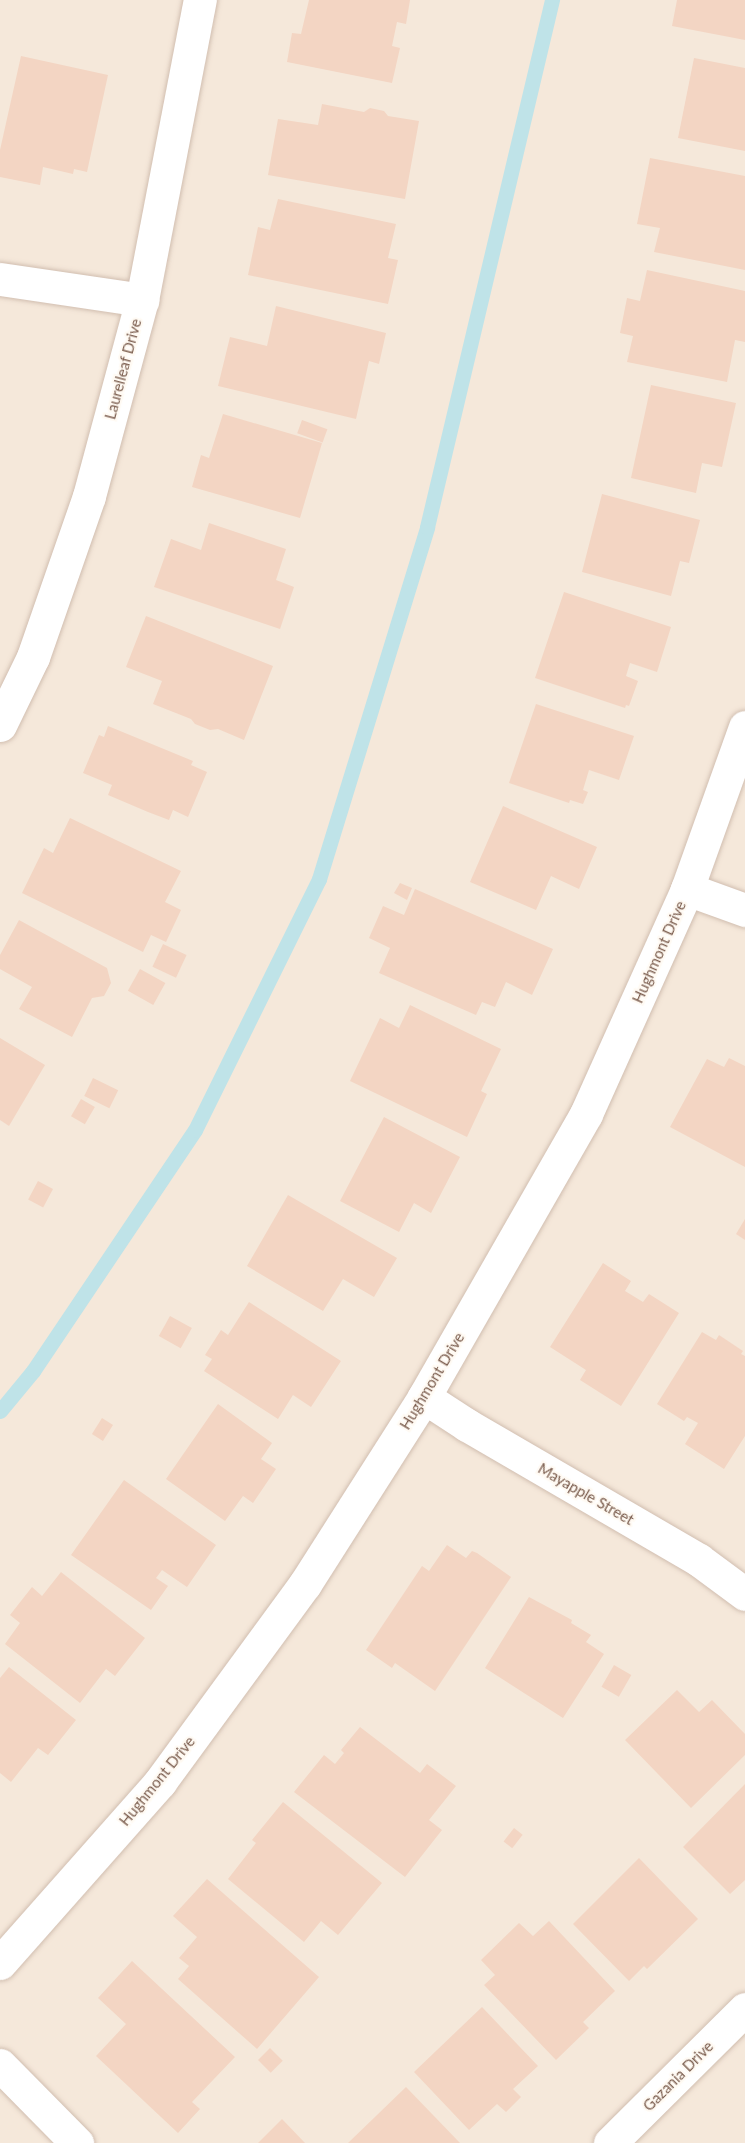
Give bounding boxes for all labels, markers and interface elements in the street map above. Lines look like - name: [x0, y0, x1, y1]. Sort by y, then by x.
- street label: Laurelleaf Drive: [101, 317, 145, 421]
- street label: Hughmont Drive: [628, 898, 690, 1006]
- street label: Hughmont Drive: [396, 1329, 468, 1433]
- street label: Mayapple Street: [535, 1459, 637, 1529]
- street label: Hughmont Drive: [115, 1733, 199, 1829]
- street label: Gazania Drive: [639, 2037, 717, 2115]

